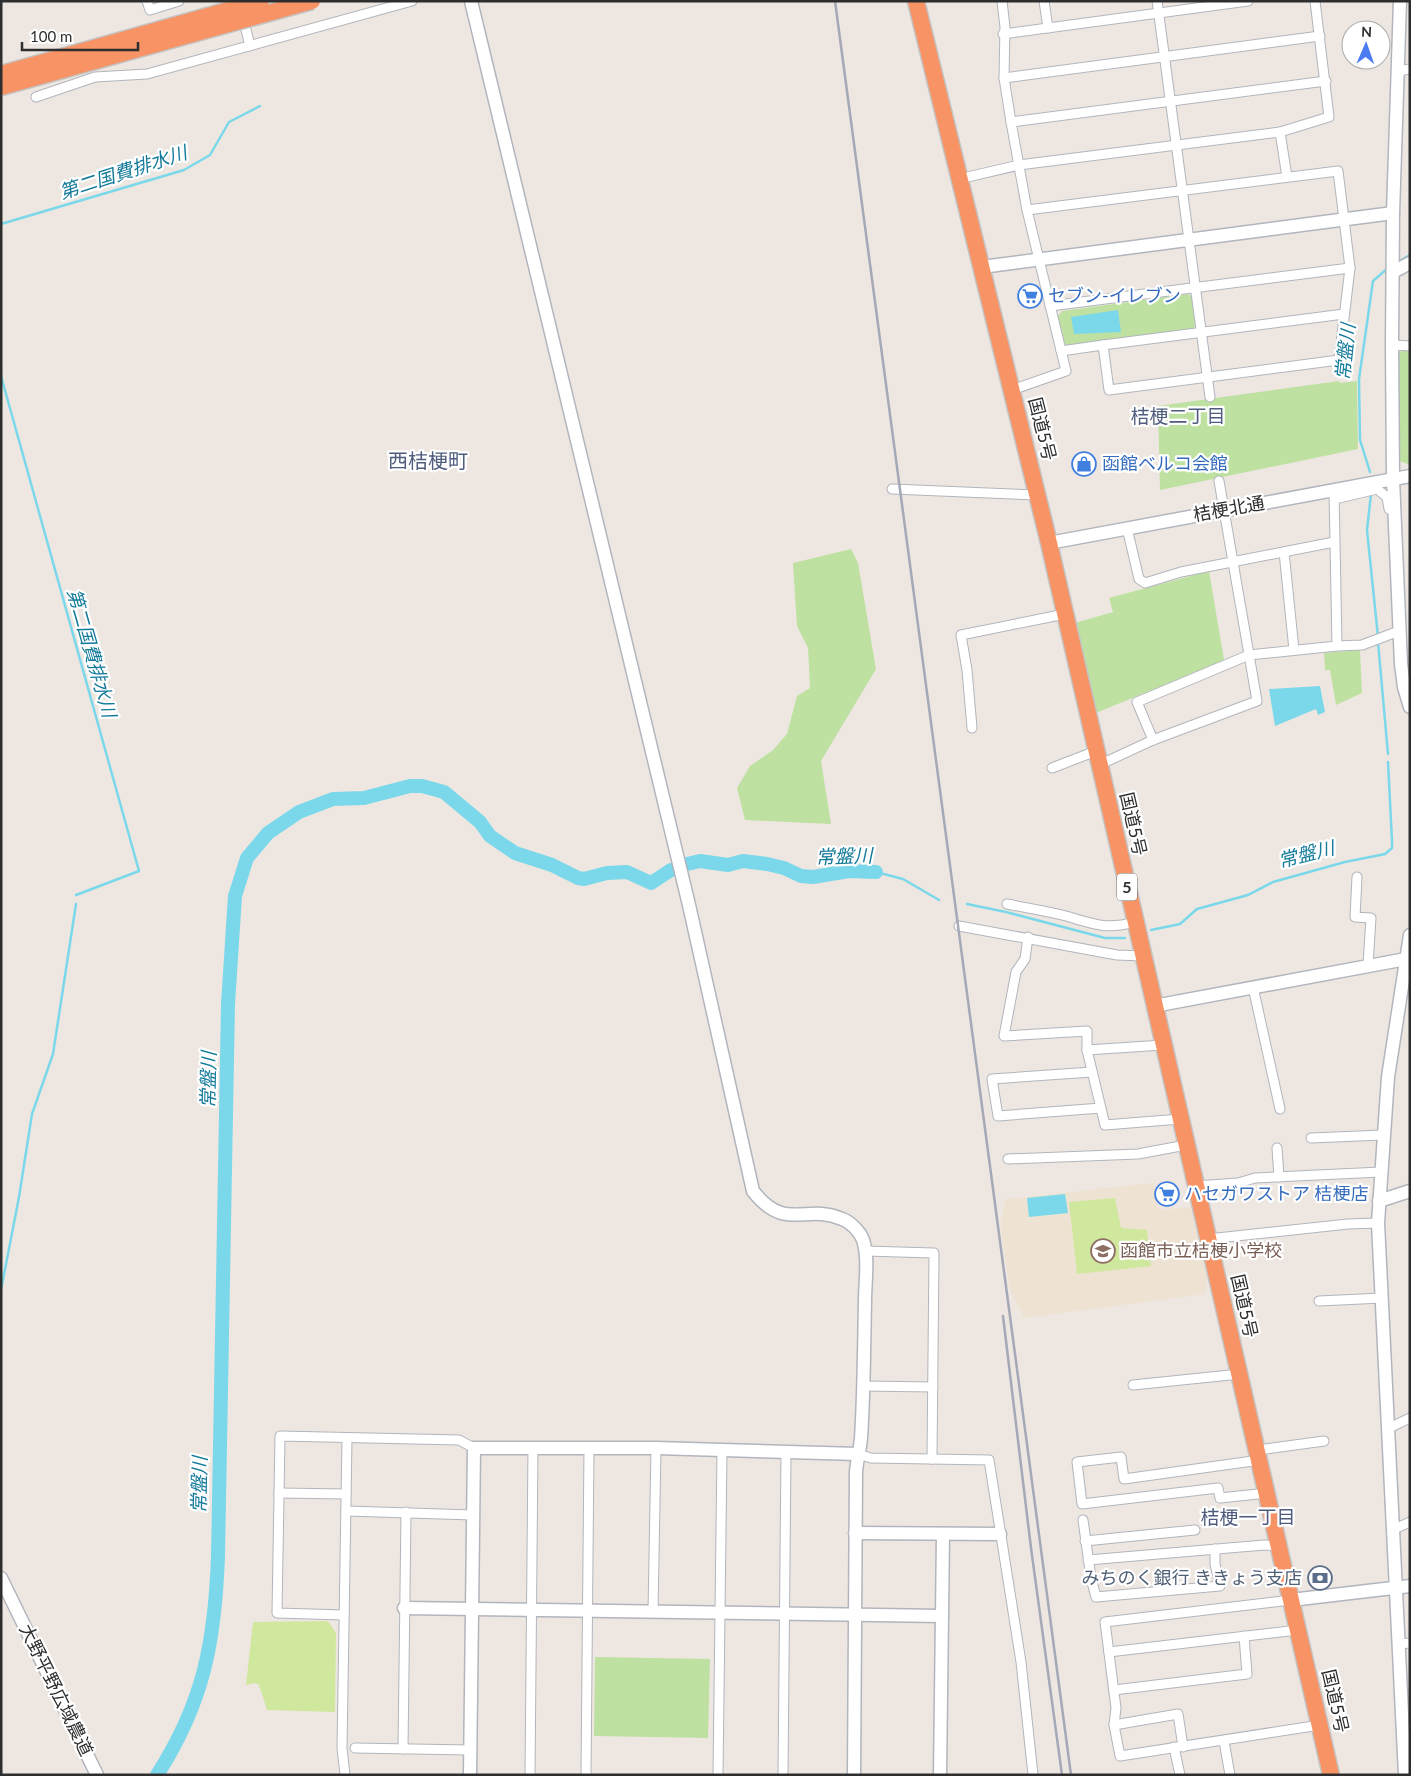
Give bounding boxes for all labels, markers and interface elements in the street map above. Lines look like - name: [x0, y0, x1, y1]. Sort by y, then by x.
- scale bar: [22, 20, 139, 52]
- north arrow: [1341, 20, 1391, 70]
- text: N: [1361, 23, 1372, 40]
- text: 100 m: [30, 27, 72, 45]
- water label: 第二国費排水川: [56, 139, 192, 203]
- supermarket icon: セブン-イレブン: [1017, 283, 1043, 309]
- place label: セブン-イレブン: [1048, 284, 1181, 306]
- water label: 常盤川: [1330, 320, 1359, 382]
- street label: 国道5号: [1025, 395, 1061, 463]
- district label: 桔梗二丁目: [1130, 404, 1226, 427]
- district label: 西桔梗町: [388, 448, 468, 472]
- shop icon: 函館ベルコ会館: [1071, 451, 1097, 477]
- place label: 函館ベルコ会館: [1102, 452, 1228, 474]
- street label: 桔梗北通: [1191, 491, 1266, 525]
- water label: 第二国費排水川: [63, 586, 122, 722]
- street label: 国道5号: [1116, 790, 1152, 858]
- water label: 常盤川: [1275, 835, 1338, 872]
- water label: 常盤川: [815, 843, 875, 868]
- road number: 5: [1117, 874, 1137, 900]
- water label: 常盤川: [196, 1049, 220, 1109]
- supermarket icon: ハセガワストア 桔梗店: [1154, 1181, 1180, 1207]
- place label: ハセガワストア 桔梗店: [1184, 1182, 1369, 1204]
- school or university icon: 函館市立桔梗小学校: [1090, 1238, 1116, 1264]
- place label: 函館市立桔梗小学校: [1120, 1239, 1282, 1261]
- street label: 国道5号: [1227, 1272, 1263, 1340]
- water label: 常盤川: [187, 1454, 211, 1514]
- district label: 桔梗一丁目: [1200, 1505, 1296, 1528]
- bank icon: みちのく銀行 ききょう支店: [1307, 1565, 1333, 1591]
- place label: みちのく銀行 ききょう支店: [1081, 1566, 1302, 1588]
- street label: 大野平野広域農道: [15, 1620, 98, 1759]
- street label: 国道5号: [1318, 1667, 1354, 1735]

